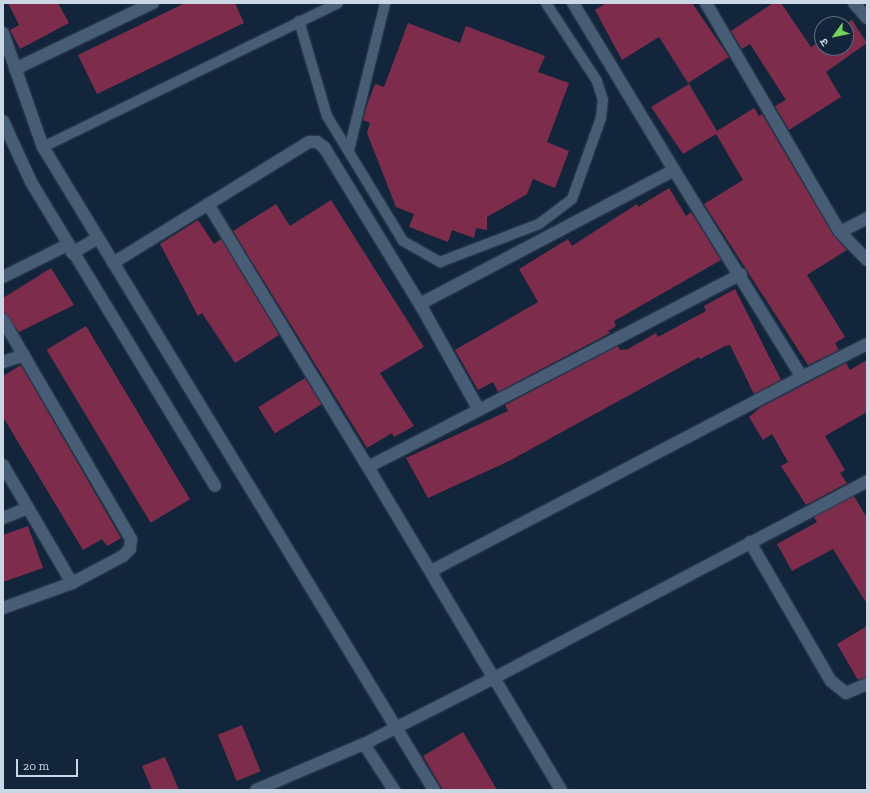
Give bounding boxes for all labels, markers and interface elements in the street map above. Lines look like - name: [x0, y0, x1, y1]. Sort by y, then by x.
- north arrow: [814, 16, 854, 56]
- text: उ: [817, 36, 832, 49]
- scale bar: [18, 751, 80, 777]
- text: 20 m: [23, 759, 49, 773]

